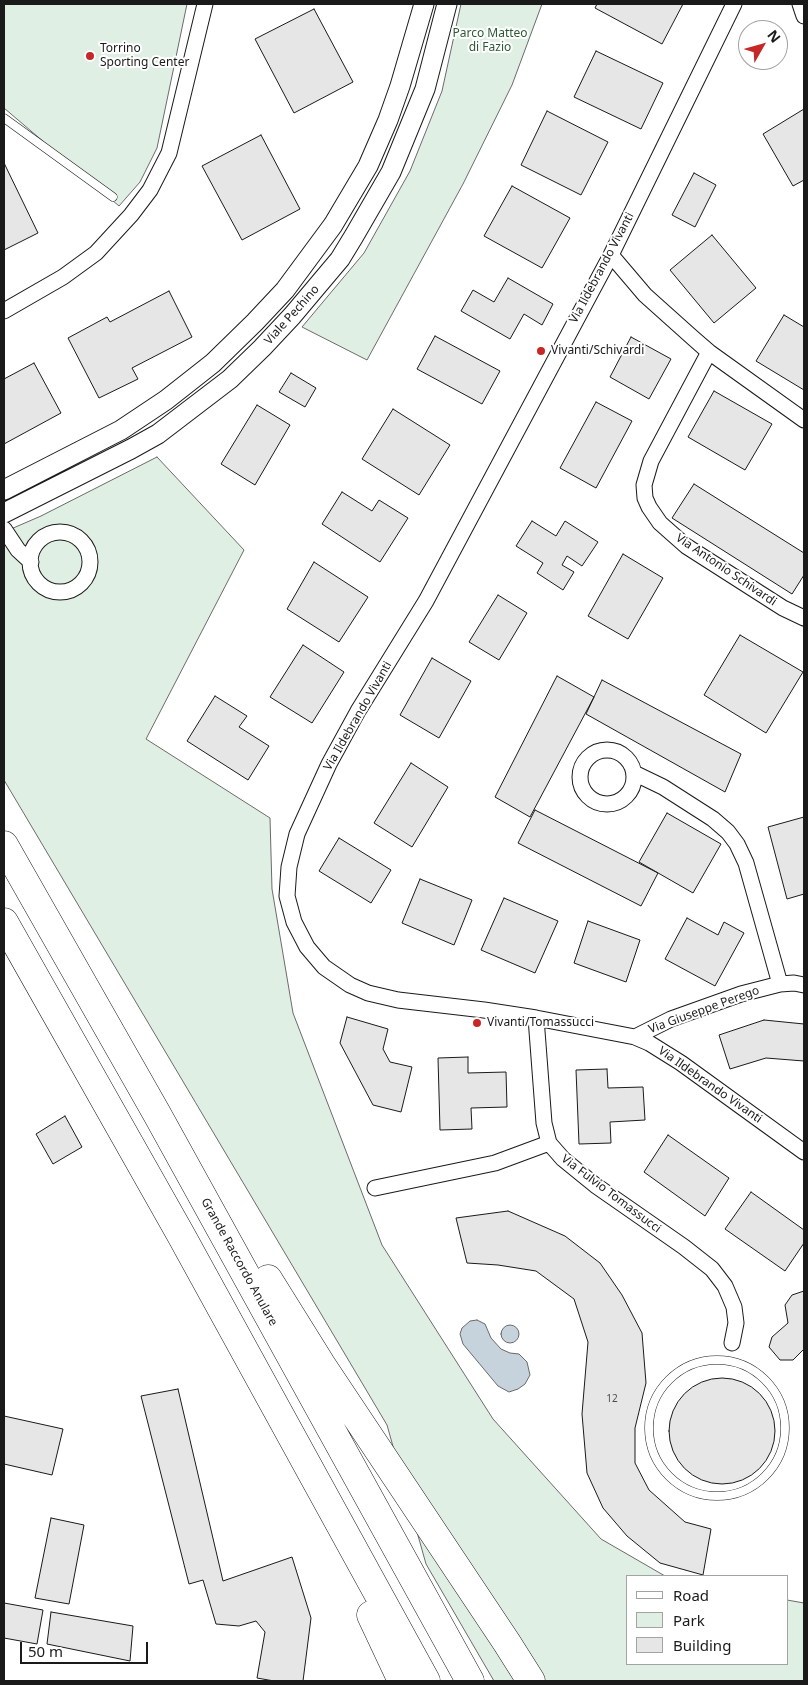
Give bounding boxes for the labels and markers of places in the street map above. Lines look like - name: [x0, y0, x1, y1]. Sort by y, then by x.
- place label: Torrino Sporting Center: [100, 42, 189, 70]
- marker: Torrino Sporting Center: [84, 50, 96, 62]
- place label: Vivanti/Schivardi: [551, 344, 644, 358]
- marker: Vivanti/Schivardi: [535, 345, 547, 357]
- place label: Vivanti/Tomassucci: [487, 1016, 594, 1030]
- marker: Vivanti/Tomassucci: [471, 1017, 483, 1029]

